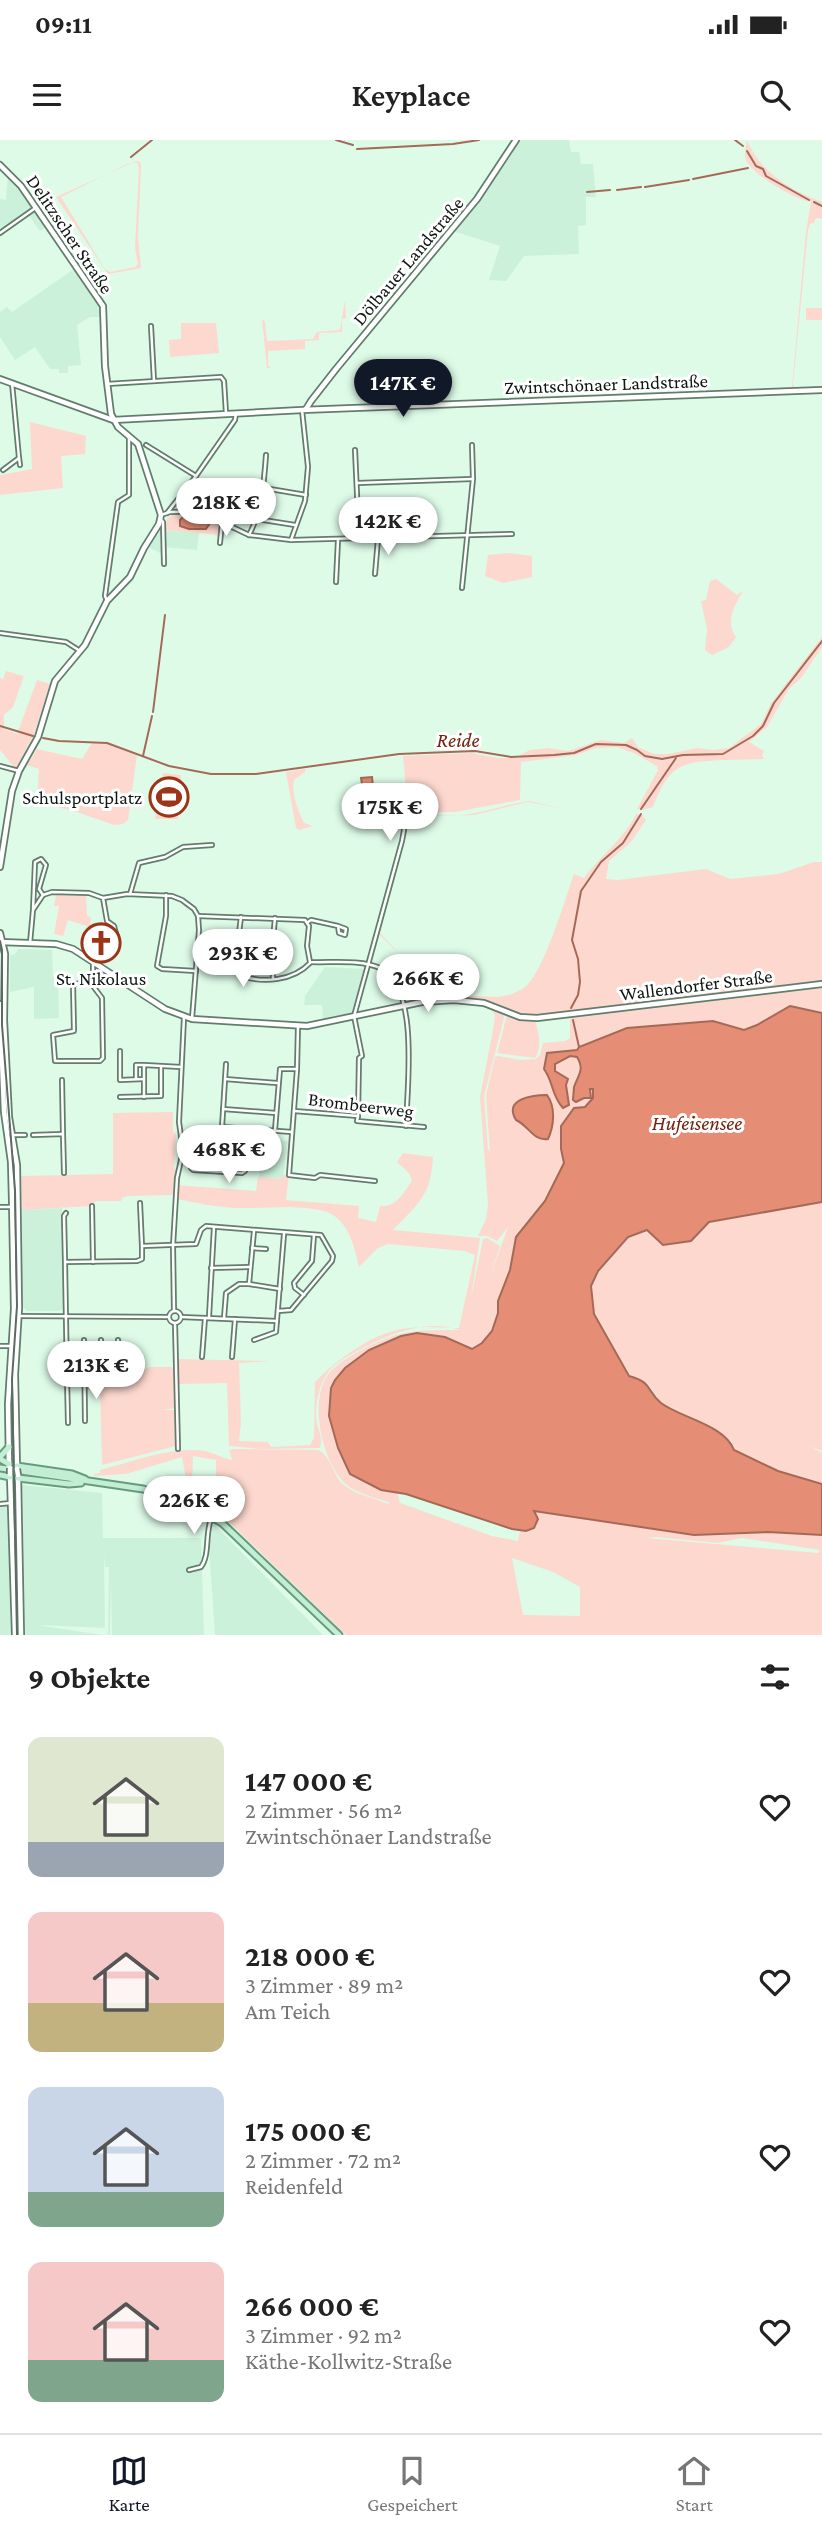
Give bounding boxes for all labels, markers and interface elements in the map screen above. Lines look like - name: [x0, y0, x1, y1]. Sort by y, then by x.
- text: 09:11: [35, 10, 92, 39]
- icon: menu: [28, 76, 66, 114]
- icon: search: [756, 76, 794, 114]
- text: Keyplace: [352, 77, 470, 113]
- street label: Delitzscher Straße: [23, 171, 117, 297]
- street label: Dölbauer Landstraße: [348, 193, 468, 329]
- pin: 147K €: [346, 359, 460, 419]
- text: 147K €: [370, 369, 436, 395]
- street label: Zwintschönaer Landstraße: [504, 370, 708, 398]
- pin: 218K €: [169, 478, 283, 538]
- text: 218K €: [192, 488, 260, 514]
- pin: 142K €: [331, 498, 445, 557]
- text: 142K €: [355, 507, 421, 533]
- water label: Reide: [437, 728, 479, 752]
- sports icon: Schulsportplatz: [148, 776, 190, 818]
- pin: 175K €: [333, 784, 447, 843]
- place label: Schulsportplatz: [22, 787, 142, 808]
- text: 175K €: [358, 793, 422, 819]
- church icon: St. Nikolaus: [80, 922, 122, 964]
- pin: 293K €: [186, 930, 300, 989]
- text: 293K €: [208, 939, 278, 965]
- pin: 266K €: [371, 954, 485, 1014]
- text: 266K €: [392, 964, 464, 990]
- street label: Wallendorfer Straße: [619, 965, 773, 1005]
- place label: St. Nikolaus: [56, 968, 146, 989]
- street label: Brombeerweg: [307, 1088, 415, 1122]
- water label: Hufeisensee: [652, 1111, 742, 1135]
- pin: 468K €: [172, 1126, 286, 1185]
- text: 468K €: [193, 1135, 265, 1161]
- pin: 213K €: [39, 1342, 153, 1401]
- text: 213K €: [63, 1351, 129, 1377]
- pin: 226K €: [137, 1476, 251, 1536]
- text: 226K €: [159, 1486, 229, 1512]
- icon: filters: [756, 1658, 794, 1696]
- text: 9 Objekte: [28, 1661, 150, 1694]
- text: 147 000 €: [245, 1764, 372, 1797]
- icon: home: [84, 1765, 168, 1849]
- icon: heart: [756, 1788, 794, 1826]
- text: 2 Zimmer · 56 m²: [245, 1797, 402, 1823]
- text: Zwintschönaer Landstraße: [245, 1823, 492, 1849]
- text: 218 000 €: [245, 1939, 375, 1972]
- icon: home: [84, 1940, 168, 2024]
- icon: heart: [756, 1963, 794, 2001]
- text: 3 Zimmer · 89 m²: [245, 1972, 403, 1998]
- text: Am Teich: [245, 1998, 330, 2024]
- text: 175 000 €: [245, 2114, 371, 2147]
- icon: home: [84, 2115, 168, 2199]
- icon: heart: [756, 2138, 794, 2176]
- text: 2 Zimmer · 72 m²: [245, 2147, 401, 2173]
- text: Reidenfeld: [245, 2173, 343, 2199]
- text: 266 000 €: [245, 2289, 379, 2322]
- icon: home: [84, 2290, 168, 2374]
- icon: heart: [756, 2313, 794, 2351]
- text: 3 Zimmer · 92 m²: [245, 2322, 402, 2348]
- text: Käthe-Kollwitz-Straße: [245, 2348, 452, 2374]
- tab: Karte: [109, 2452, 150, 2515]
- tab: Gespeichert: [367, 2452, 458, 2515]
- tab: Start: [675, 2452, 713, 2515]

